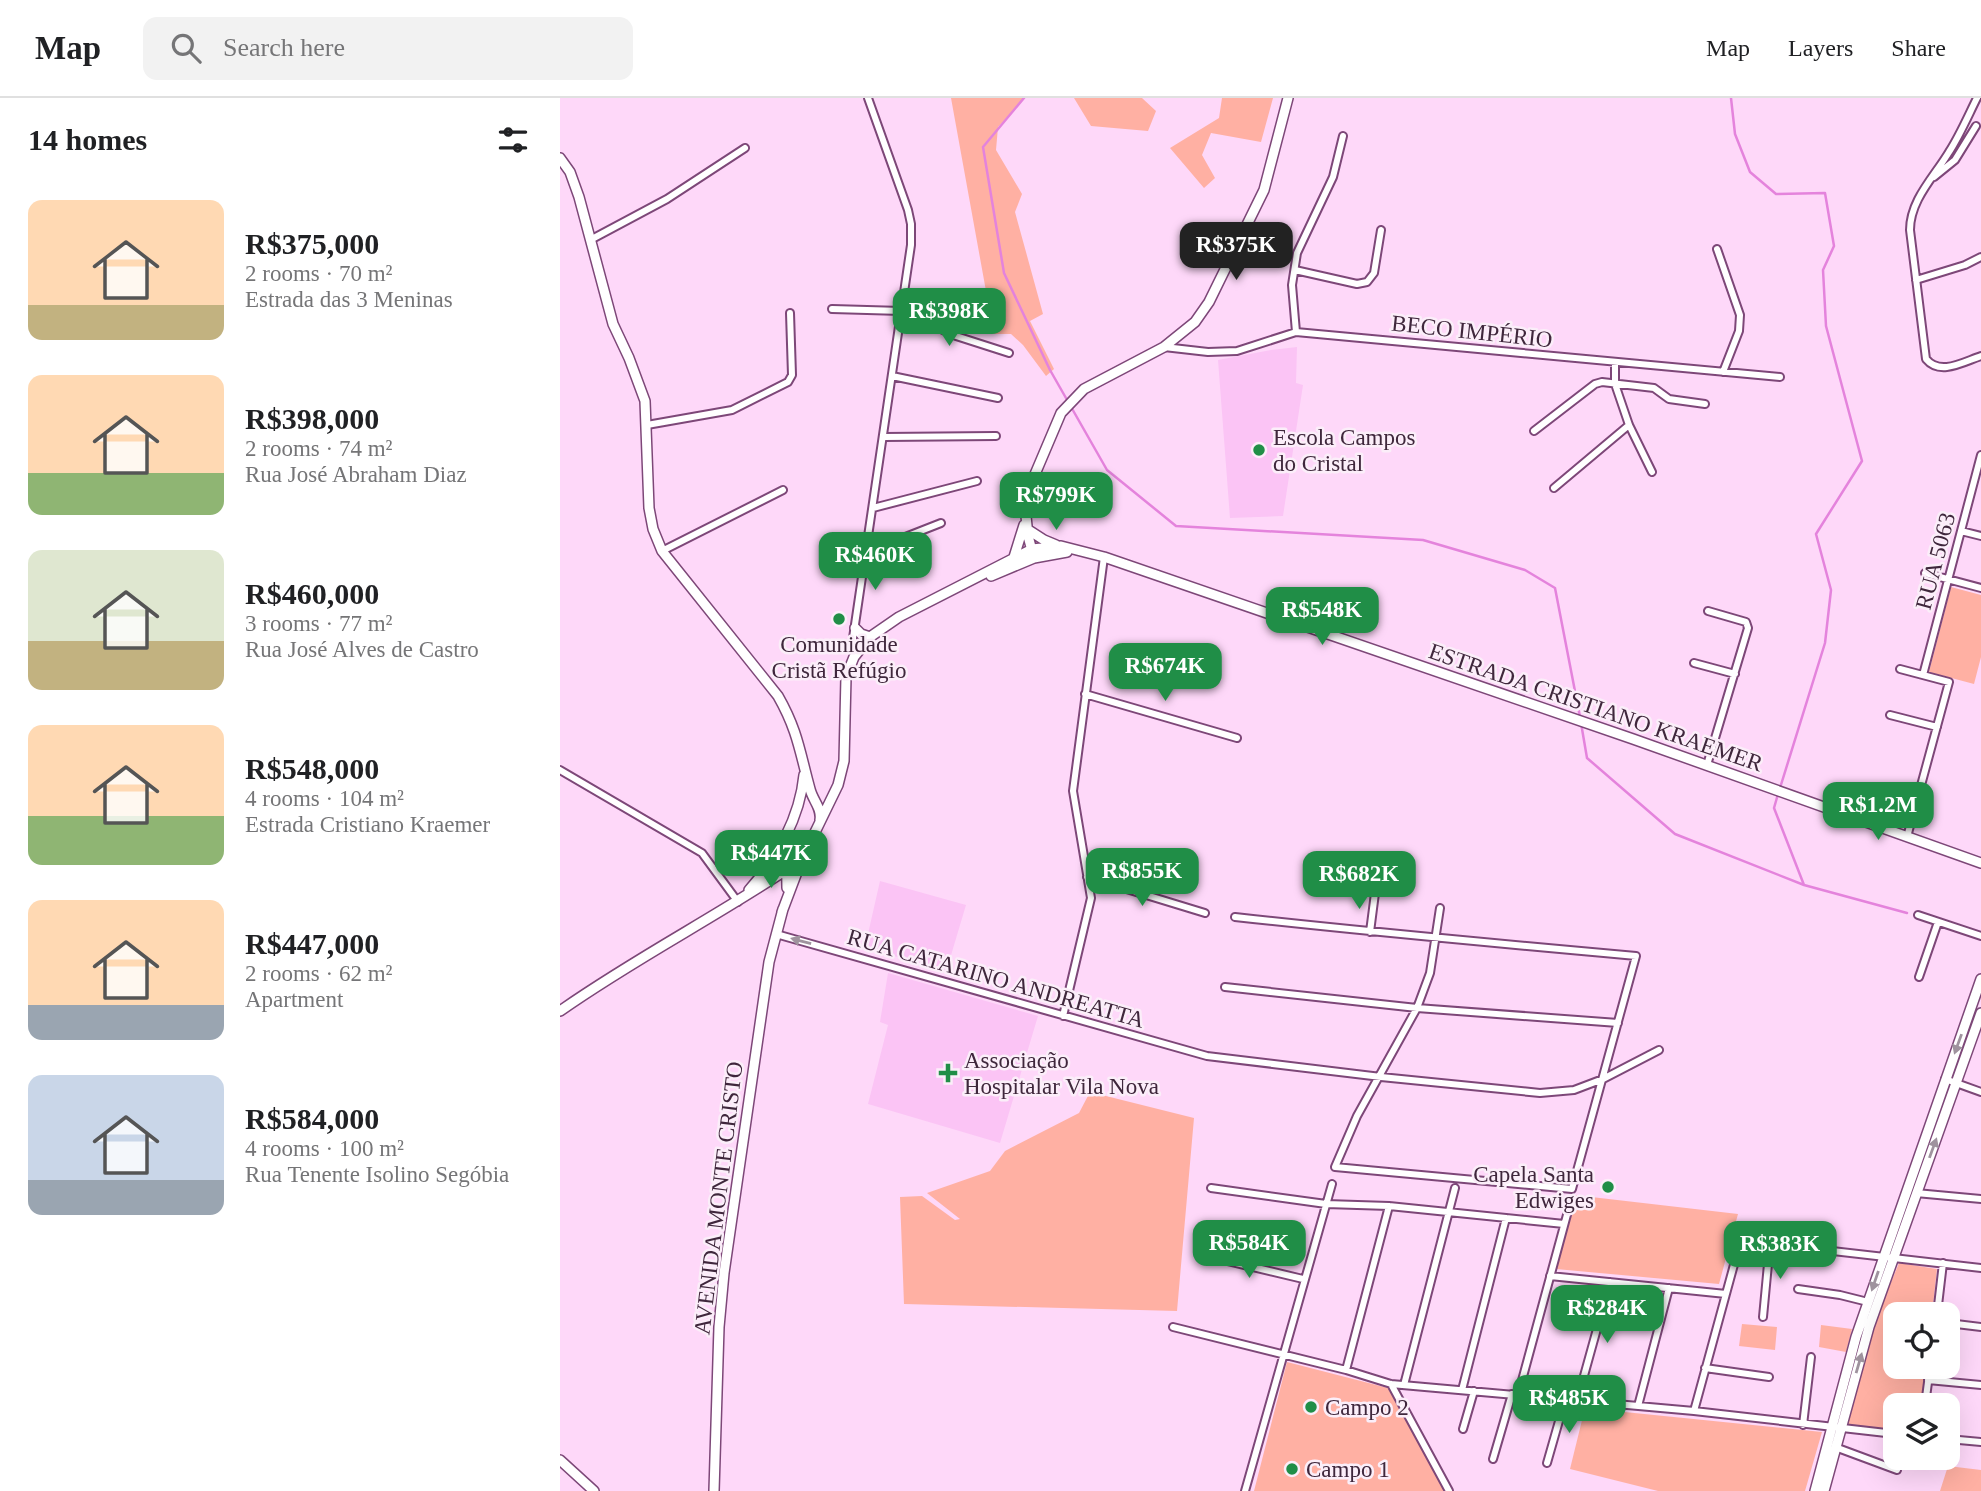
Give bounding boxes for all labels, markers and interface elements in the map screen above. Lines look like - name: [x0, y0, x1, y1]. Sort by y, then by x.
- search box: [143, 17, 633, 80]
- icon: search: [167, 29, 205, 67]
- text: Map: [35, 30, 101, 66]
- text: Search here: [223, 33, 345, 62]
- text: Map: [1706, 35, 1750, 61]
- text: Layers: [1788, 35, 1853, 61]
- text: Share: [1891, 35, 1946, 61]
- icon: filters: [494, 121, 532, 159]
- text: 14 homes: [28, 123, 147, 156]
- pin: R$375K: [1179, 222, 1293, 282]
- text: R$375,000: [245, 227, 379, 260]
- icon: home: [84, 228, 168, 312]
- text: R$375K: [1196, 232, 1276, 257]
- text: 2 rooms · 70 m²: [245, 261, 392, 286]
- text: Estrada das 3 Meninas: [245, 287, 453, 312]
- pin: R$398K: [892, 288, 1006, 348]
- text: R$398K: [909, 298, 989, 323]
- street label: BECO IMPÉRIO: [1390, 311, 1554, 352]
- text: R$398,000: [245, 402, 379, 435]
- icon: home: [84, 403, 168, 487]
- place label: Escola Campos do Cristal: [1273, 425, 1415, 476]
- text: 2 rooms · 74 m²: [245, 436, 392, 461]
- marker: Escola Campos do Cristal: [1251, 442, 1267, 458]
- text: Rua José Abraham Diaz: [245, 462, 467, 487]
- pin: R$799K: [999, 472, 1113, 532]
- text: R$799K: [1016, 482, 1096, 507]
- street label: RUA 5063: [1911, 510, 1960, 612]
- pin: R$460K: [818, 532, 932, 592]
- text: R$460K: [835, 542, 915, 567]
- text: R$460,000: [245, 577, 379, 610]
- icon: home: [84, 578, 168, 662]
- pin: R$548K: [1265, 588, 1379, 647]
- text: R$548K: [1282, 597, 1362, 622]
- text: 3 rooms · 77 m²: [245, 611, 392, 636]
- marker: Comunidade Cristã Refúgio: [831, 611, 847, 627]
- place label: Comunidade Cristã Refúgio: [772, 632, 906, 683]
- text: Rua José Alves de Castro: [245, 637, 479, 662]
- street label: ESTRADA CRISTIANO KRAEMER: [1426, 638, 1767, 777]
- pin: R$674K: [1108, 644, 1222, 703]
- text: R$674K: [1125, 653, 1205, 678]
- text: R$548,000: [245, 752, 379, 785]
- icon: home: [84, 753, 168, 837]
- pin: R$1.2M: [1821, 782, 1935, 842]
- text: 4 rooms · 104 m²: [245, 786, 404, 811]
- text: R$1.2M: [1839, 792, 1917, 817]
- text: Estrada Cristiano Kraemer: [245, 812, 490, 837]
- pin: R$447K: [714, 830, 828, 890]
- text: R$447K: [731, 840, 811, 865]
- pin: R$855K: [1085, 848, 1199, 908]
- pin: R$682K: [1302, 852, 1416, 911]
- text: R$855K: [1102, 858, 1182, 883]
- text: R$682K: [1319, 861, 1399, 886]
- street label: RUA CATARINO ANDREATTA: [844, 924, 1148, 1033]
- text: R$447,000: [245, 927, 379, 960]
- icon: home: [84, 928, 168, 1012]
- one-way arrow: [789, 935, 811, 946]
- text: 2 rooms · 62 m²: [245, 961, 392, 986]
- text: Apartment: [245, 987, 343, 1012]
- one-way arrow: [1952, 1033, 1963, 1054]
- place label: Associação Hospitalar Vila Nova: [964, 1048, 1159, 1099]
- street label: AVENIDA MONTE CRISTO: [689, 1060, 748, 1336]
- marker: Associação Hospitalar Vila Nova: [938, 1063, 958, 1083]
- text: R$584,000: [245, 1102, 379, 1135]
- icon: home: [84, 1103, 168, 1187]
- text: 4 rooms · 100 m²: [245, 1136, 404, 1161]
- one-way arrow: [1928, 1137, 1939, 1158]
- text: Rua Tenente Isolino Segóbia: [245, 1162, 509, 1187]
- place label: Capela Santa Edwiges: [1473, 1162, 1594, 1213]
- marker: Capela Santa Edwiges: [1600, 1179, 1616, 1195]
- pin: R$584K: [1192, 1220, 1306, 1280]
- pin: R$383K: [1723, 1222, 1837, 1281]
- text: R$584K: [1209, 1230, 1289, 1255]
- text: R$383K: [1740, 1231, 1820, 1256]
- one-way arrow: [1869, 1271, 1880, 1292]
- pin: R$284K: [1550, 1286, 1664, 1345]
- text: R$284K: [1567, 1295, 1647, 1320]
- map controls: [1883, 1302, 1960, 1470]
- button: locate: [1883, 1302, 1960, 1379]
- one-way arrow: [1854, 1352, 1865, 1374]
- pin: R$485K: [1512, 1376, 1626, 1435]
- text: R$485K: [1529, 1385, 1609, 1410]
- button: layers: [1883, 1393, 1960, 1470]
- place label: Campo 2: [1325, 1395, 1409, 1420]
- marker: Campo 2: [1303, 1399, 1319, 1415]
- place label: Campo 1: [1306, 1457, 1390, 1482]
- marker: Campo 1: [1284, 1461, 1300, 1477]

